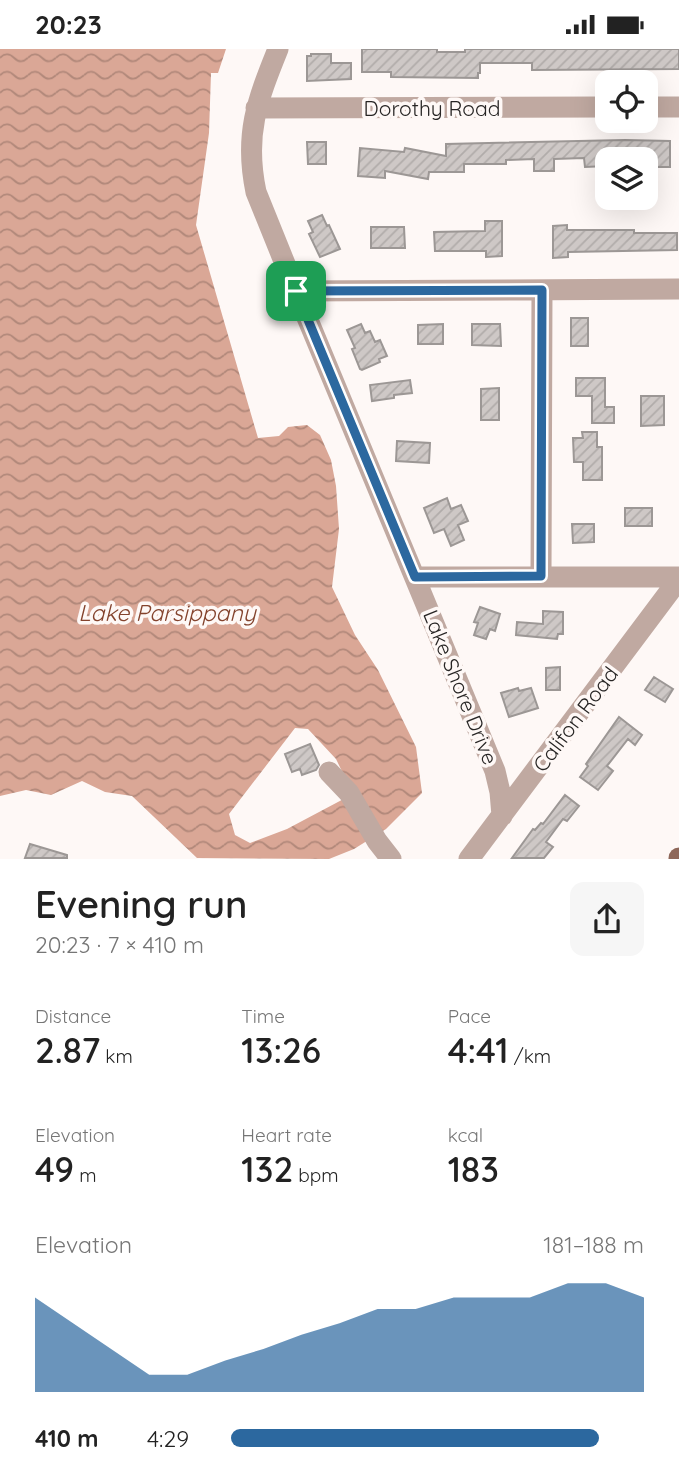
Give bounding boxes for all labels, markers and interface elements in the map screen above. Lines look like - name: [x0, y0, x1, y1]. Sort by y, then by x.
- text: 20:23: [35, 8, 102, 41]
- map controls: [595, 70, 658, 210]
- button: locate: [595, 70, 658, 133]
- street label: Dorothy Road: [364, 95, 500, 121]
- button: layers: [595, 147, 658, 210]
- pin: [266, 261, 326, 321]
- icon: arrive: [277, 272, 315, 310]
- water label: Lake Parsippany: [78, 598, 258, 627]
- street label: Lake Shore Drive: [418, 606, 504, 768]
- street label: Califon Road: [527, 661, 623, 777]
- text: Evening run: [35, 880, 248, 928]
- button: share: [570, 882, 644, 956]
- text: 20:23 · 7 × 410 m: [35, 930, 204, 959]
- text: Distance: [35, 1004, 111, 1028]
- text: Time: [241, 1004, 285, 1028]
- text: Pace: [448, 1004, 491, 1028]
- text: 2.87: [35, 1028, 100, 1072]
- text: 13:26: [241, 1028, 321, 1072]
- text: 4:41: [448, 1028, 509, 1072]
- text: km: [100, 1044, 133, 1068]
- text: /km: [509, 1044, 551, 1068]
- text: Elevation: [35, 1123, 115, 1147]
- text: Heart rate: [241, 1123, 332, 1147]
- text: kcal: [448, 1123, 483, 1147]
- text: 49: [35, 1147, 74, 1191]
- text: 132: [241, 1147, 293, 1191]
- text: 183: [448, 1147, 499, 1191]
- text: m: [74, 1163, 96, 1187]
- text: bpm: [293, 1163, 339, 1187]
- text: Elevation: [35, 1230, 132, 1259]
- text: 181–188 m: [543, 1230, 644, 1259]
- text: 410 m: [35, 1424, 99, 1453]
- text: 4:29: [147, 1424, 189, 1453]

